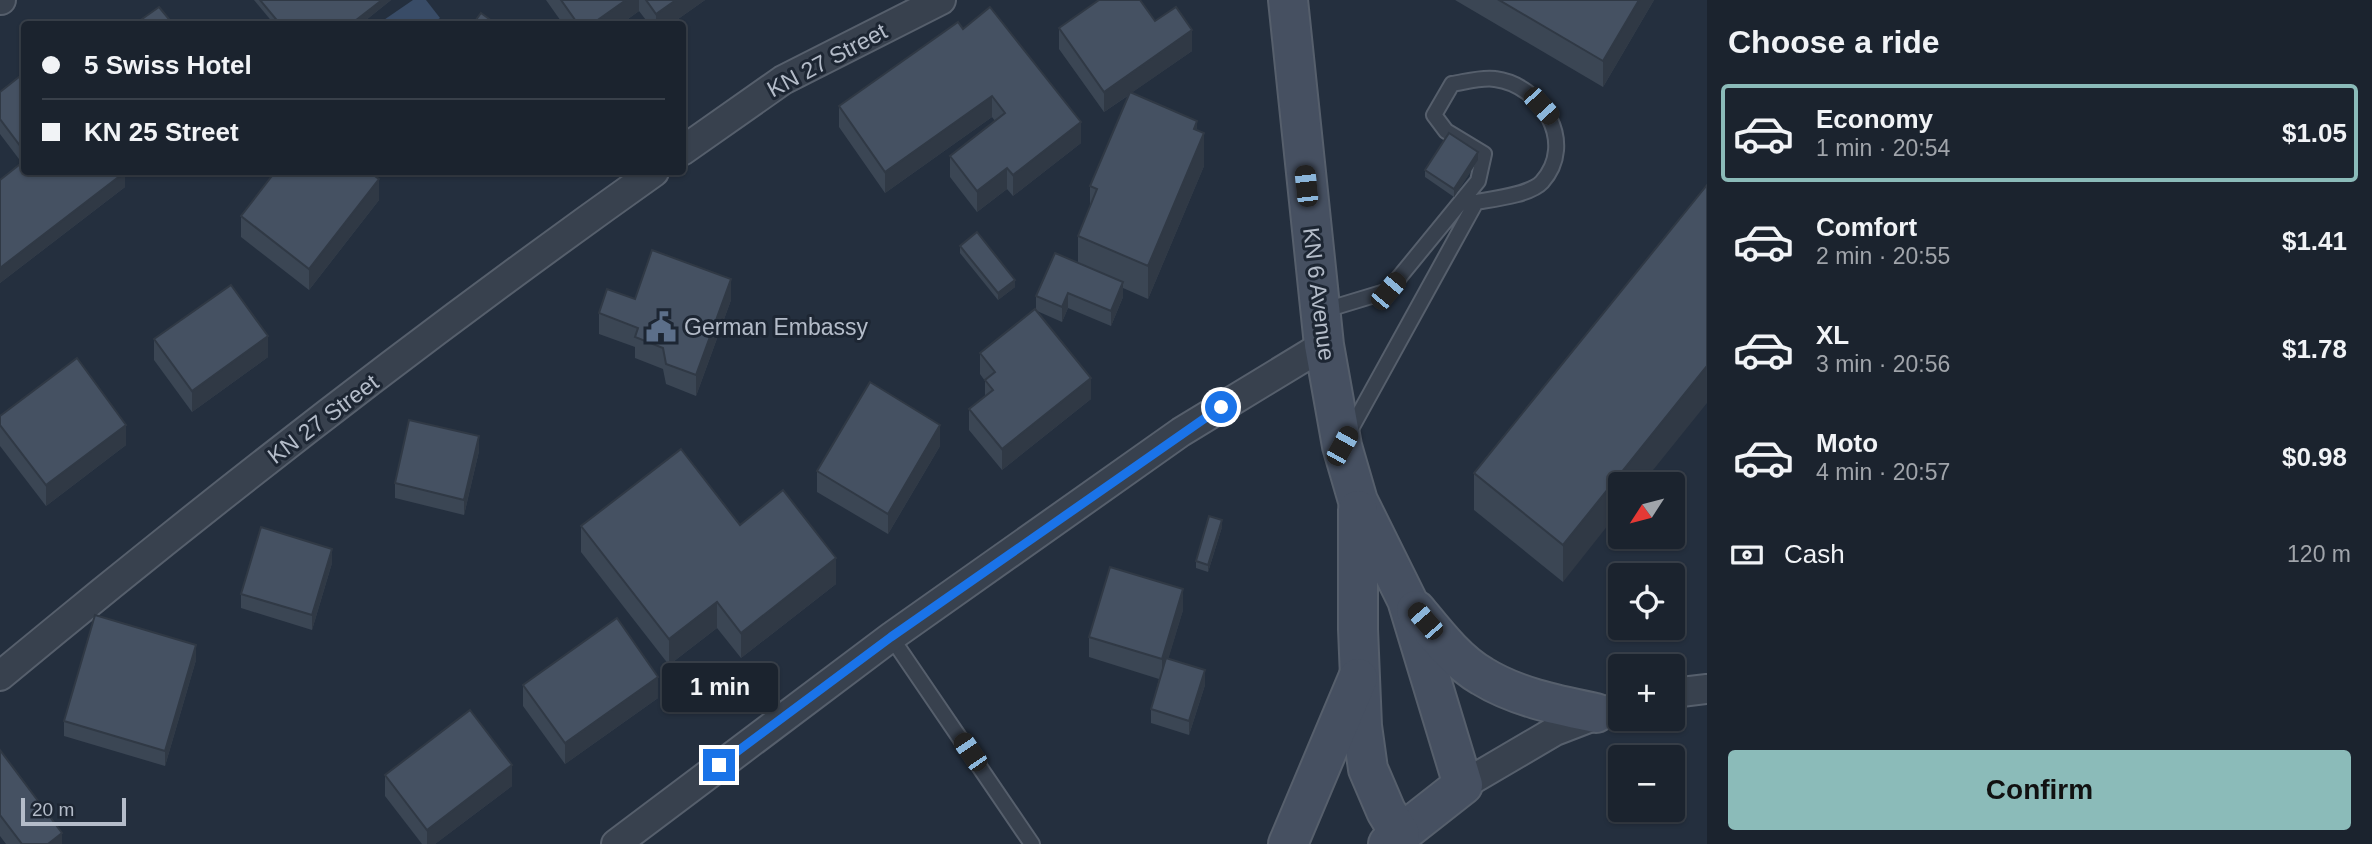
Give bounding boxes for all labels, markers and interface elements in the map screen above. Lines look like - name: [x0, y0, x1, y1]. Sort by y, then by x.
- street label: KN 27 Street: [763, 17, 892, 102]
- text: Choose a ride: [1728, 24, 1940, 60]
- text: 5 Swiss Hotel: [84, 50, 252, 80]
- car: [1520, 83, 1563, 129]
- icon: car: [1732, 102, 1795, 165]
- text: Economy: [1816, 104, 1933, 134]
- text: KN 25 Street: [84, 117, 239, 147]
- text: $1.05: [2282, 118, 2347, 148]
- text: 1 min · 20:54: [1816, 135, 1950, 161]
- car: [1294, 164, 1319, 208]
- icon: car: [1732, 210, 1795, 273]
- text: Comfort: [1816, 212, 1917, 242]
- street label: KN 6 Avenue: [1298, 226, 1340, 362]
- text: $1.41: [2282, 226, 2347, 256]
- text: 2 min · 20:55: [1816, 243, 1950, 269]
- car: [1367, 268, 1410, 314]
- public building icon: German Embassy: [644, 310, 678, 344]
- place label: German Embassy: [684, 314, 869, 340]
- icon: car: [1732, 318, 1795, 381]
- text: XL: [1816, 320, 1849, 350]
- text: $1.78: [2282, 334, 2347, 364]
- text: 3 min · 20:56: [1816, 351, 1950, 377]
- street label: KN 27 Street: [263, 369, 384, 469]
- route start: [1205, 391, 1237, 423]
- car: [1323, 423, 1362, 469]
- icon: car: [1732, 426, 1795, 489]
- text: Moto: [1816, 428, 1878, 458]
- text: $0.98: [2282, 442, 2347, 472]
- text: 4 min · 20:57: [1816, 459, 1950, 485]
- north arrow: [1608, 472, 1685, 550]
- map controls: [1608, 472, 1685, 822]
- icon: cash: [1728, 536, 1766, 574]
- text: Cash: [1784, 539, 1845, 569]
- text: 120 m: [2287, 541, 2351, 567]
- button: locate: [1608, 563, 1685, 640]
- car: [1404, 598, 1447, 644]
- button: +: [1608, 654, 1685, 731]
- callout: 1 min: [661, 664, 777, 712]
- text: 1 min: [690, 674, 750, 700]
- car: [950, 729, 991, 775]
- button: −: [1608, 745, 1685, 822]
- route end: [703, 749, 735, 781]
- button: Confirm: [1728, 750, 2351, 830]
- scale bar: [21, 795, 126, 827]
- text: 20 m: [32, 799, 74, 820]

